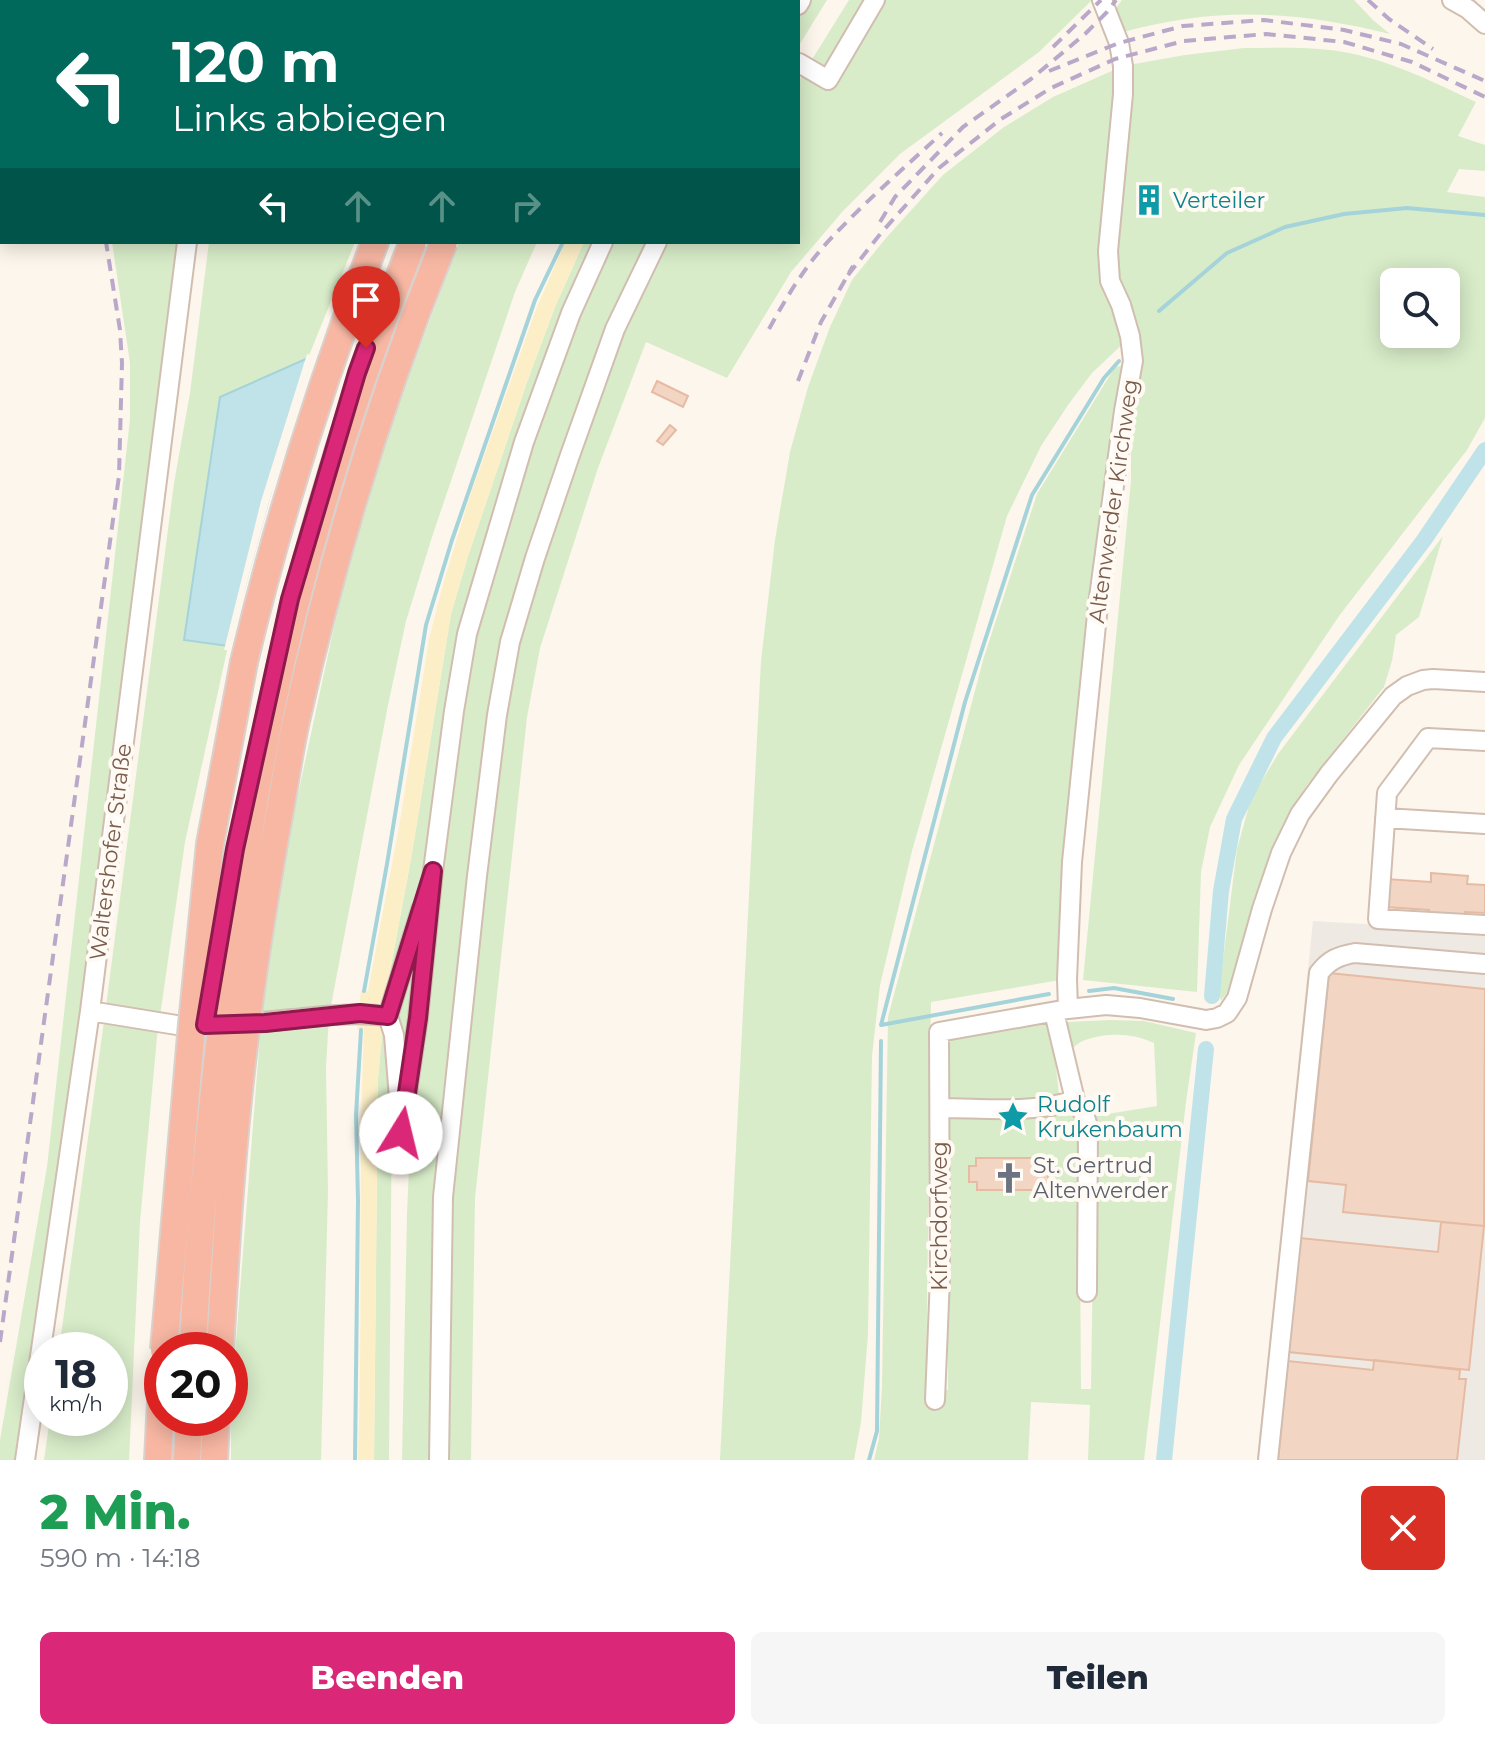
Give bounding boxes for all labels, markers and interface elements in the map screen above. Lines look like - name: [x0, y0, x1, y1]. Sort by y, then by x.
- text: 120 m: [172, 28, 340, 96]
- icon: left: [40, 32, 144, 136]
- text: Links abbiegen: [172, 96, 447, 140]
- building icon: Verteiler: [1132, 183, 1166, 217]
- icon: left: [252, 184, 296, 228]
- icon: ahead: [336, 184, 380, 228]
- icon: ahead: [420, 184, 464, 228]
- icon: right: [504, 184, 548, 228]
- place label: Verteiler: [1173, 187, 1265, 214]
- pin: [332, 266, 400, 348]
- map controls: [1380, 268, 1460, 348]
- button: search: [1380, 268, 1460, 348]
- icon: arrive: [344, 278, 388, 322]
- street label: Altenwerder Kirchweg: [1083, 377, 1144, 625]
- street label: Waltershofer Straße: [84, 742, 137, 962]
- position arrow: [359, 1091, 443, 1175]
- place label: Rudolf Krukenbaum: [1037, 1091, 1183, 1143]
- place icon: Rudolf Krukenbaum: [996, 1100, 1030, 1134]
- street label: Kirchdorfweg: [926, 1141, 953, 1291]
- place label: St. Gertrud Altenwerder: [1033, 1152, 1169, 1204]
- church icon: St. Gertrud Altenwerder: [992, 1161, 1026, 1195]
- speed limit sign: 20: [144, 1332, 248, 1436]
- text: 18: [55, 1349, 97, 1398]
- text: km/h: [49, 1392, 103, 1416]
- text: 2 Min.: [40, 1483, 191, 1541]
- button: close: [1361, 1486, 1445, 1570]
- text: 590 m · 14:18: [40, 1542, 201, 1574]
- button: Beenden: [40, 1632, 735, 1724]
- button: Teilen: [751, 1632, 1445, 1724]

